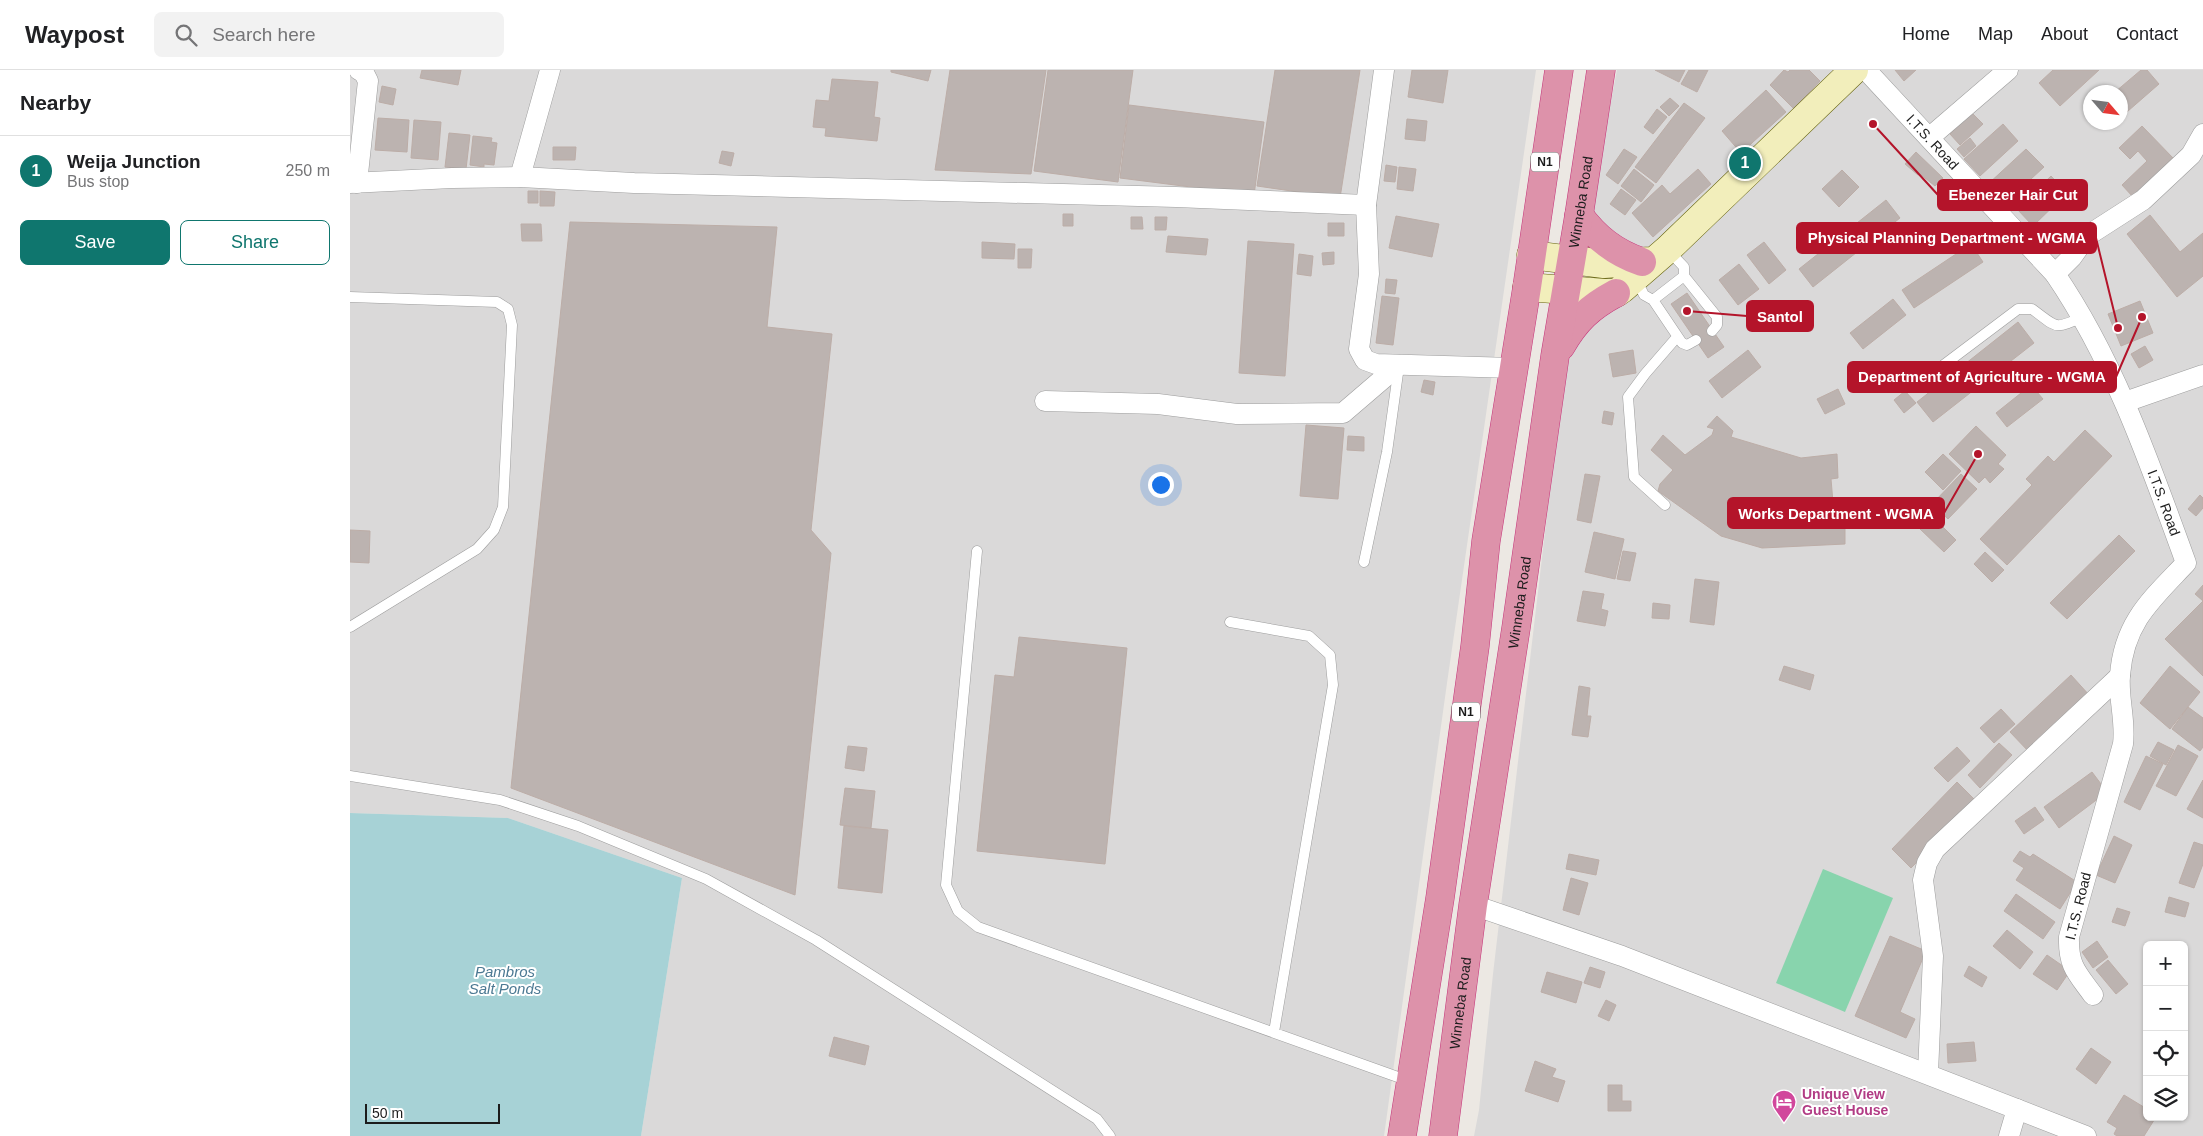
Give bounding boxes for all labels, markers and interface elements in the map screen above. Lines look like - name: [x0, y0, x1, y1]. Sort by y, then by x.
- search box: [154, 12, 504, 57]
- text: Waypost: [25, 21, 124, 48]
- icon: search: [172, 21, 200, 49]
- text: Search here: [212, 24, 316, 45]
- text: Home: [1902, 24, 1950, 44]
- text: Map: [1978, 24, 2013, 44]
- text: About: [2041, 24, 2088, 44]
- text: Contact: [2116, 24, 2178, 44]
- north arrow: [2083, 85, 2128, 130]
- text: Nearby: [20, 91, 91, 114]
- street label: I.T.S. Road: [1903, 111, 1962, 173]
- pin: 1: [1729, 144, 1761, 182]
- text: Weija Junction: [67, 151, 201, 172]
- road number: N1: [1531, 152, 1559, 171]
- street label: Winneba Road: [1566, 155, 1596, 249]
- text: 1: [32, 162, 40, 179]
- text: 250 m: [286, 162, 330, 179]
- text: Bus stop: [67, 173, 129, 190]
- callout: Ebenezer Hair Cut: [1938, 180, 2087, 210]
- text: Ebenezer Hair Cut: [1948, 186, 2078, 203]
- button: Save: [20, 220, 170, 265]
- button: Share: [180, 220, 330, 265]
- callout: Physical Planning Department - WGMA: [1797, 223, 2096, 253]
- text: Physical Planning Department - WGMA: [1808, 229, 2086, 246]
- callout: Santol: [1747, 301, 1813, 331]
- text: Santol: [1757, 308, 1803, 325]
- callout: Department of Agriculture - WGMA: [1848, 362, 2116, 392]
- text: Department of Agriculture - WGMA: [1858, 368, 2106, 385]
- street label: I.T.S. Road: [2144, 467, 2183, 538]
- your location: [1148, 472, 1174, 498]
- callout: Works Department - WGMA: [1728, 498, 1944, 528]
- text: Works Department - WGMA: [1738, 505, 1934, 522]
- street label: Winneba Road: [1505, 555, 1534, 650]
- road number: N1: [1452, 702, 1480, 722]
- street label: I.T.S. Road: [2062, 870, 2094, 942]
- map controls: [2143, 941, 2188, 1121]
- button: +: [2143, 941, 2188, 986]
- street label: Winneba Road: [1446, 956, 1474, 1050]
- water label: Pambros Salt Ponds: [469, 963, 542, 997]
- button: −: [2143, 986, 2188, 1031]
- button: locate: [2143, 1031, 2188, 1076]
- button: layers: [2143, 1076, 2188, 1121]
- place label: Unique View Guest House: [1802, 1086, 1889, 1118]
- hotel icon: Unique View Guest House: [1771, 1089, 1797, 1123]
- scale bar: [365, 1101, 500, 1124]
- text: 50 m: [372, 1105, 403, 1121]

